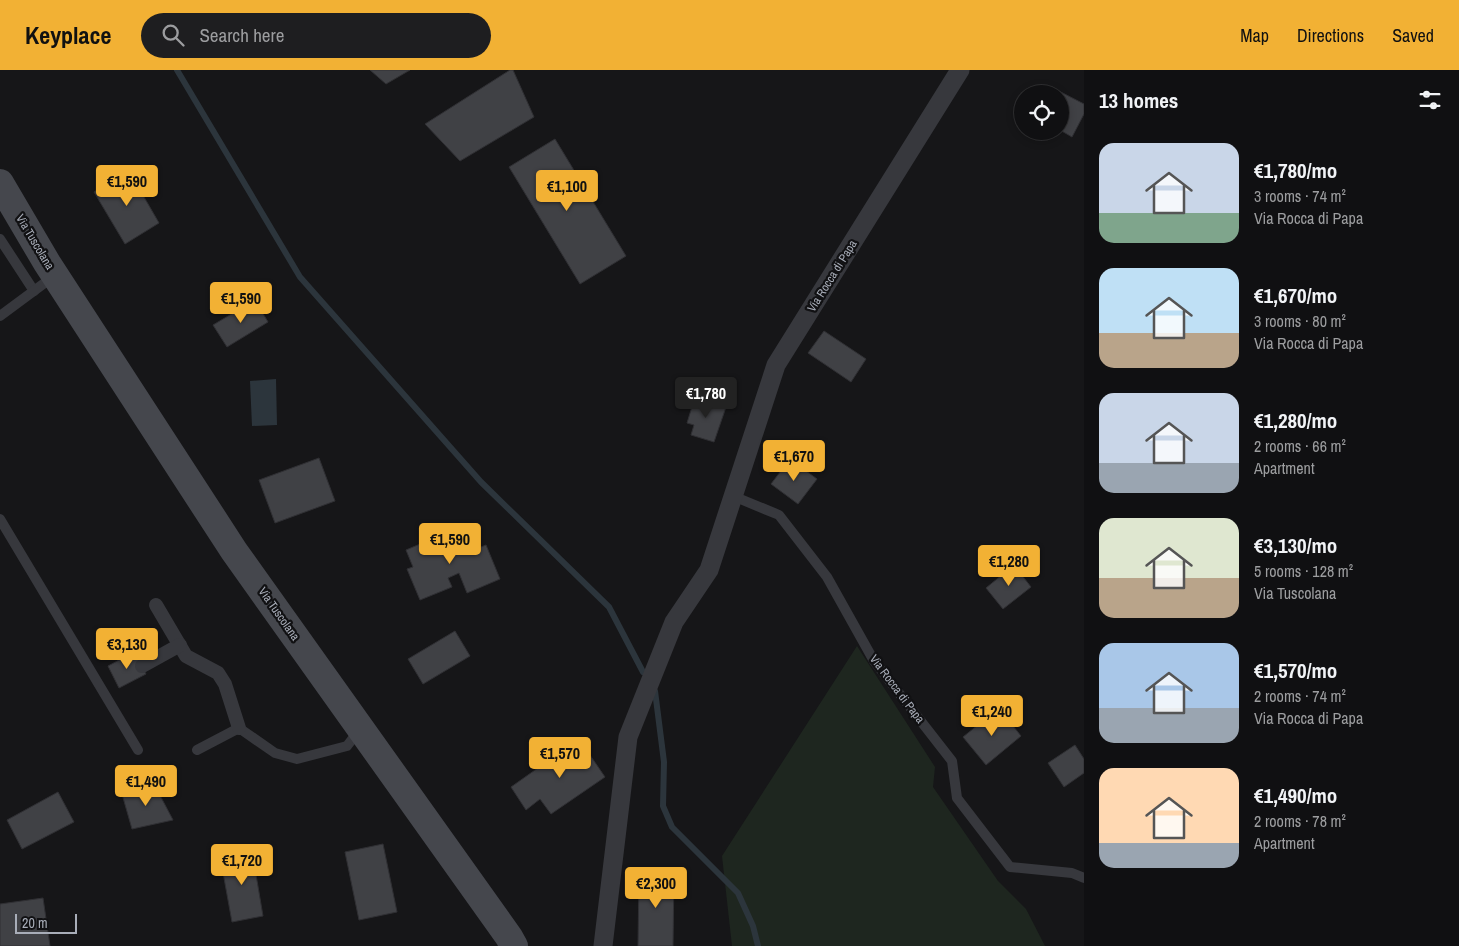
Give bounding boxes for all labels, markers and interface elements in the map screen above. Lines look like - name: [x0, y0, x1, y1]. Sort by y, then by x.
- search box: [141, 13, 491, 58]
- text: Keyplace: [25, 19, 111, 51]
- icon: search: [159, 21, 187, 49]
- text: Search here: [199, 22, 284, 48]
- text: Map: [1240, 23, 1269, 48]
- text: Directions: [1297, 23, 1364, 48]
- text: Saved: [1392, 23, 1434, 48]
- map controls: [1014, 85, 1069, 140]
- button: locate: [1014, 85, 1069, 140]
- text: 13 homes: [1099, 86, 1178, 115]
- icon: filters: [1416, 86, 1444, 114]
- text: €1,780/mo: [1254, 156, 1337, 185]
- icon: home: [1139, 163, 1199, 223]
- pin: €1,590: [86, 164, 168, 207]
- text: €1,590: [107, 170, 147, 192]
- pin: €1,100: [526, 170, 608, 212]
- text: €1,100: [547, 175, 587, 197]
- text: 3 rooms · 74 m²: [1254, 185, 1346, 207]
- text: Via Rocca di Papa: [1254, 207, 1363, 229]
- street label: Via Tuscolana: [12, 211, 58, 273]
- street label: Via Rocca di Papa: [804, 237, 861, 315]
- text: €1,670/mo: [1254, 281, 1337, 310]
- pin: €1,590: [200, 282, 282, 324]
- text: €1,590: [221, 287, 261, 309]
- icon: home: [1139, 288, 1199, 348]
- text: 3 rooms · 80 m²: [1254, 310, 1346, 332]
- text: Via Rocca di Papa: [1254, 332, 1363, 354]
- pin: €1,780: [665, 376, 747, 419]
- text: €1,780: [686, 382, 726, 404]
- text: €1,280/mo: [1254, 406, 1337, 435]
- icon: home: [1139, 413, 1199, 473]
- text: 2 rooms · 66 m²: [1254, 435, 1346, 457]
- pin: €1,670: [753, 440, 835, 482]
- text: €1,670: [774, 445, 814, 467]
- text: Apartment: [1254, 457, 1315, 479]
- pin: €1,590: [409, 522, 491, 565]
- text: €1,590: [430, 528, 470, 550]
- text: €3,130/mo: [1254, 531, 1337, 560]
- icon: home: [1139, 538, 1199, 598]
- pin: €1,280: [968, 544, 1050, 587]
- text: €1,280: [989, 550, 1029, 572]
- text: 5 rooms · 128 m²: [1254, 560, 1353, 582]
- text: Via Tuscolana: [1254, 582, 1336, 604]
- street label: Via Tuscolana: [255, 584, 304, 644]
- pin: €3,130: [86, 628, 168, 670]
- text: €3,130: [107, 633, 147, 655]
- street label: Via Rocca di Papa: [866, 651, 928, 727]
- text: €1,570/mo: [1254, 656, 1337, 685]
- icon: home: [1139, 663, 1199, 723]
- text: 2 rooms · 74 m²: [1254, 685, 1346, 707]
- pin: €1,240: [951, 694, 1033, 737]
- text: €1,240: [972, 700, 1012, 722]
- text: Via Rocca di Papa: [1254, 707, 1363, 729]
- pin: €1,570: [519, 736, 601, 779]
- text: €1,570: [540, 742, 580, 764]
- pin: €1,490: [105, 764, 187, 807]
- text: €1,490: [126, 770, 166, 792]
- text: €1,490/mo: [1254, 781, 1337, 810]
- icon: home: [1139, 788, 1199, 848]
- text: 2 rooms · 78 m²: [1254, 810, 1346, 832]
- text: Apartment: [1254, 832, 1315, 854]
- pin: €1,720: [201, 844, 283, 886]
- text: €1,720: [222, 849, 262, 871]
- pin: €2,300: [615, 866, 697, 909]
- text: €2,300: [636, 872, 676, 894]
- scale bar: [15, 911, 78, 934]
- text: 20 m: [22, 914, 48, 932]

